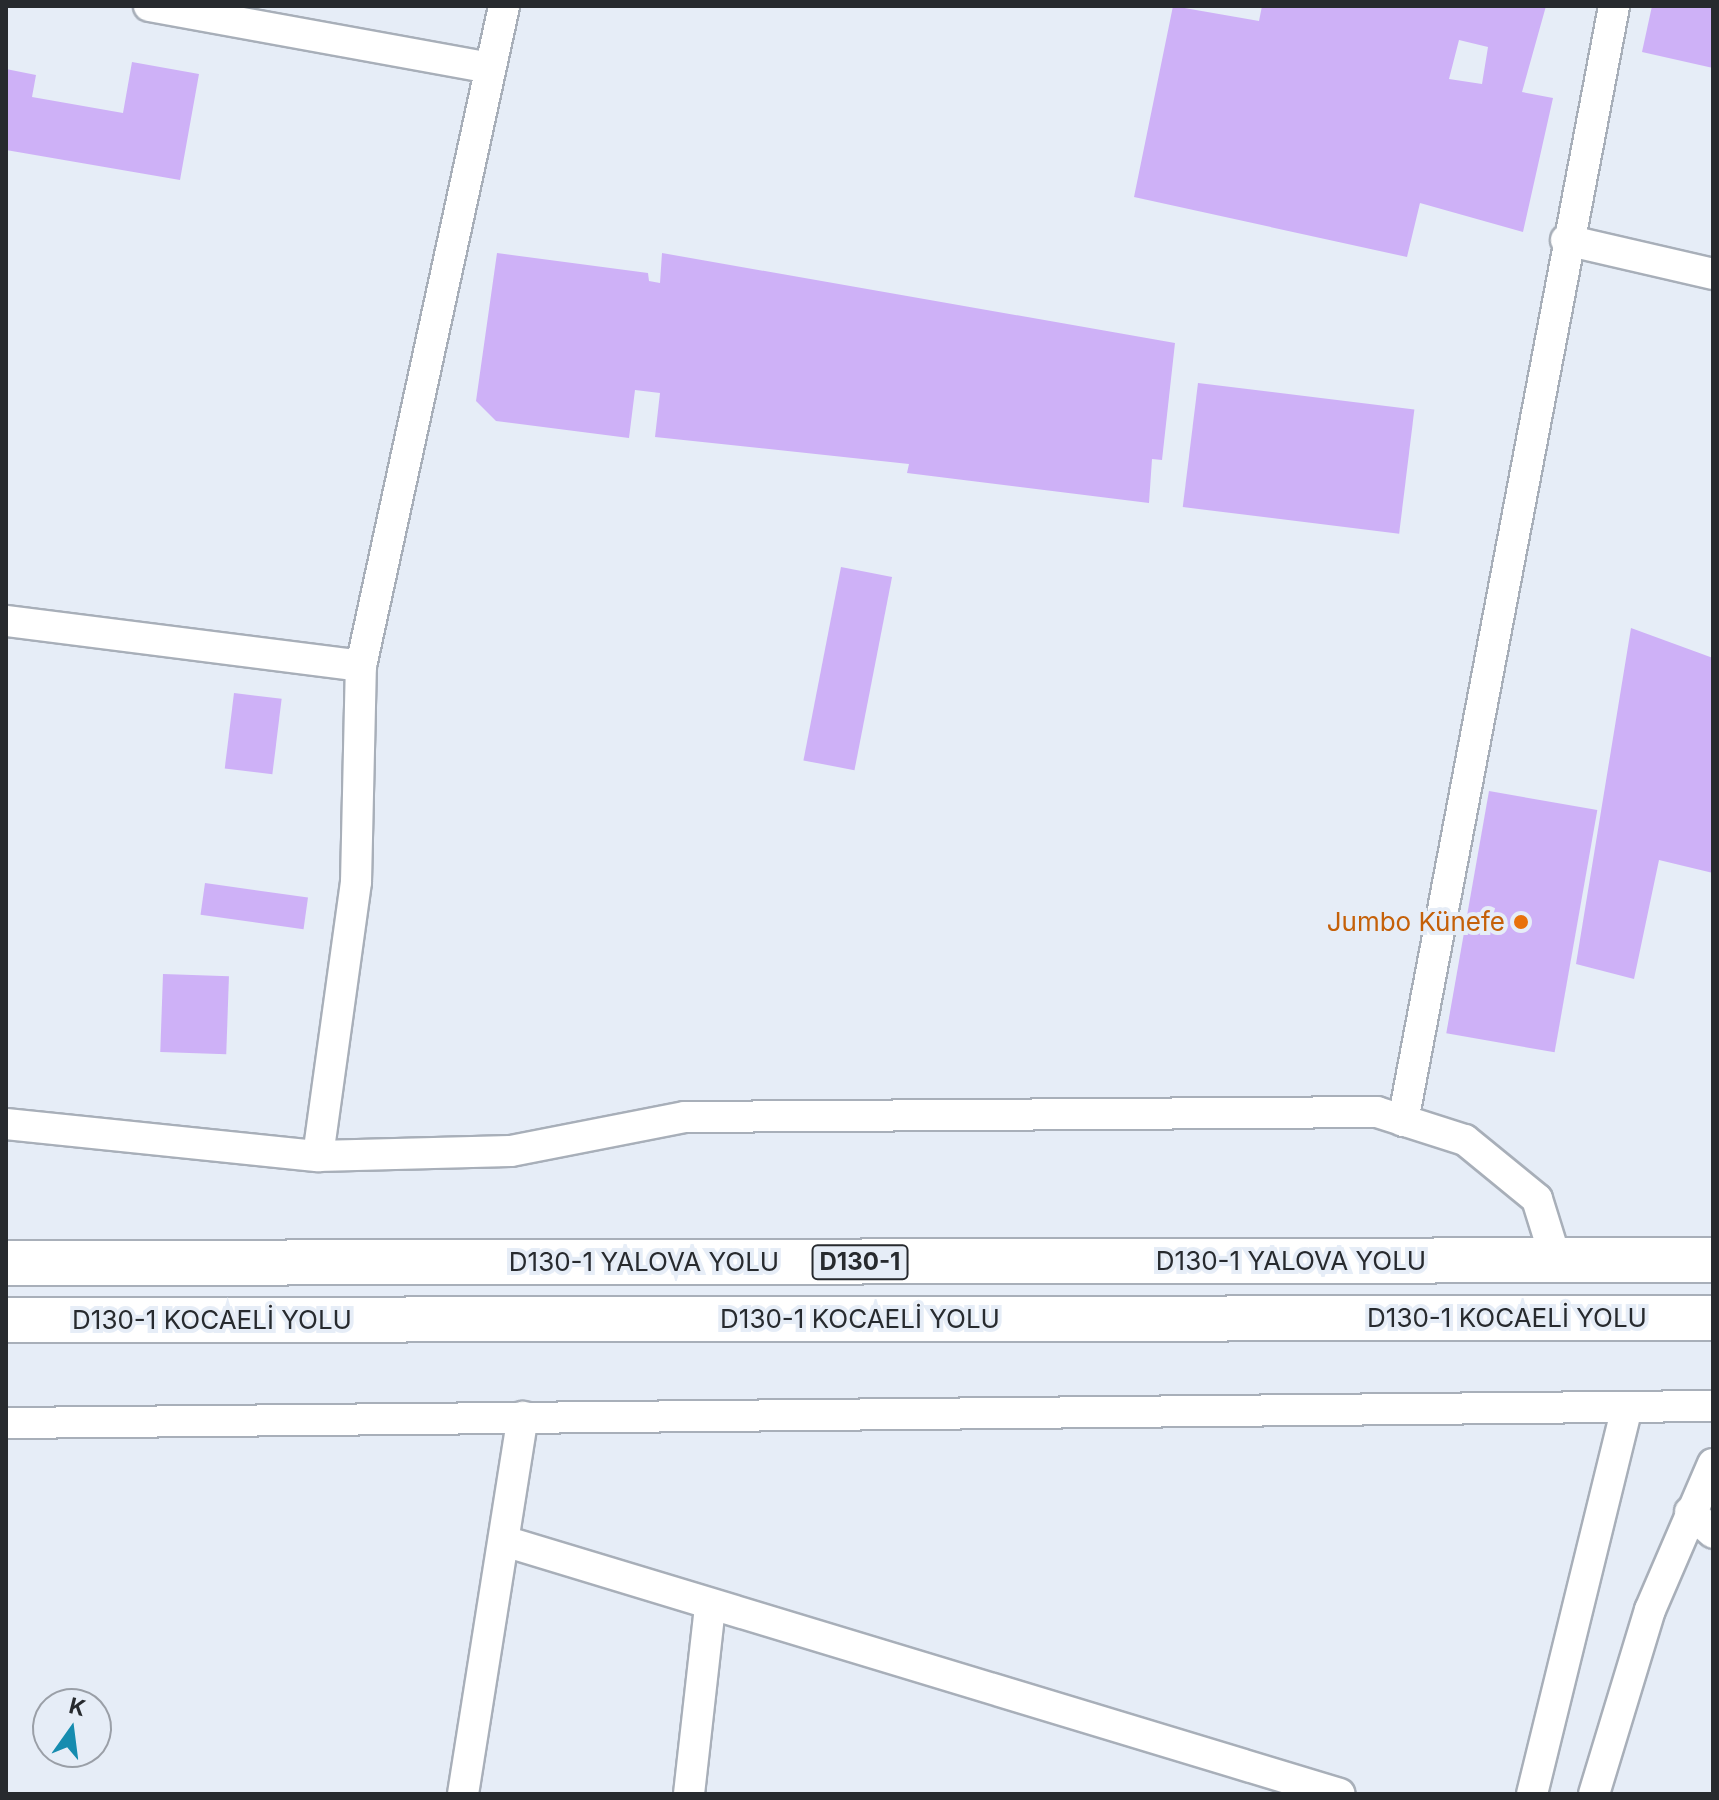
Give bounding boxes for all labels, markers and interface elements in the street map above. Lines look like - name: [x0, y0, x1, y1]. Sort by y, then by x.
- place label: Jumbo Künefe: [1327, 906, 1505, 938]
- marker: Jumbo Künefe: [1512, 913, 1530, 931]
- road number: D130-1: [810, 1242, 910, 1282]
- street label: D130-1 YALOVA YOLU: [1156, 1245, 1426, 1277]
- street label: D130-1 YALOVA YOLU: [509, 1246, 779, 1278]
- street label: D130-1 KOCAELİ YOLU: [1367, 1302, 1647, 1334]
- street label: D130-1 KOCAELİ YOLU: [720, 1303, 1000, 1335]
- street label: D130-1 KOCAELİ YOLU: [72, 1304, 352, 1336]
- north arrow: [32, 1688, 112, 1768]
- text: K: [66, 1692, 88, 1721]

